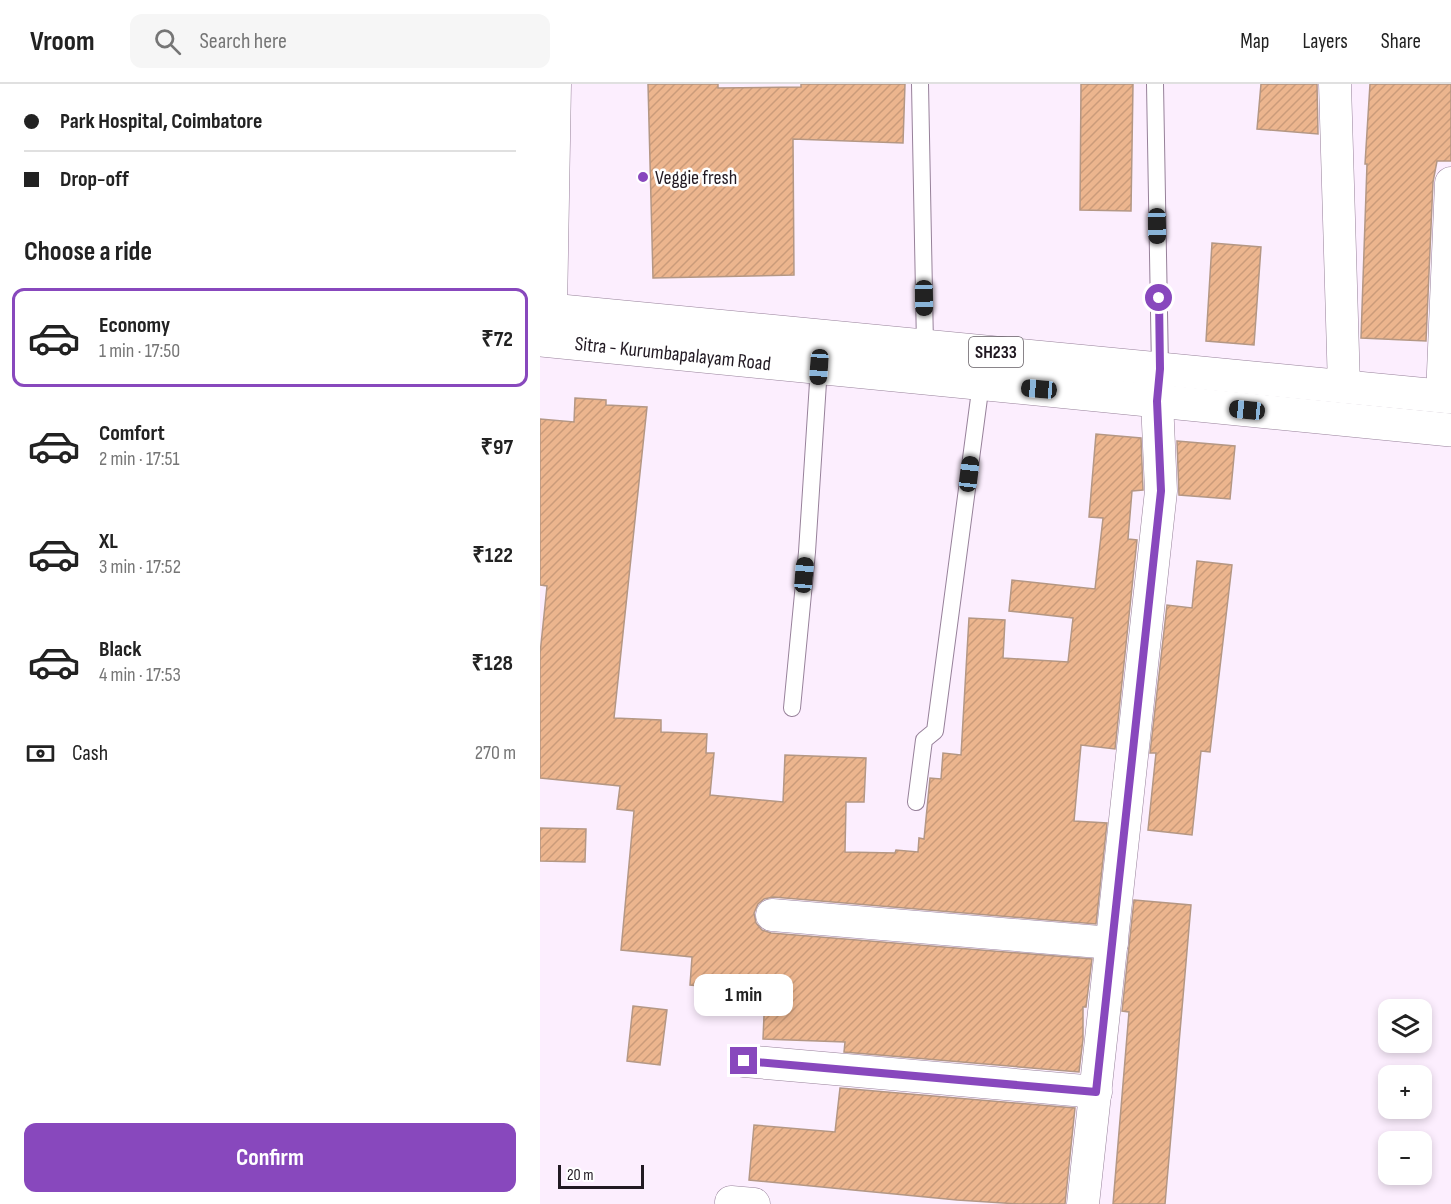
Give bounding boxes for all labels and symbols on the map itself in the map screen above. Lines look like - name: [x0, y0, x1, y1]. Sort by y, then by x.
- place label: Veggie fresh: [655, 166, 737, 190]
- marker: Veggie fresh: [636, 170, 650, 184]
- car: [1148, 208, 1166, 244]
- car: [915, 280, 933, 316]
- route start: [1145, 284, 1172, 311]
- street label: Sitra - Kurumbapalayam Road: [574, 332, 772, 376]
- road number: SH233: [969, 337, 1023, 367]
- car: [809, 348, 829, 386]
- car: [1020, 378, 1058, 400]
- car: [1228, 399, 1266, 421]
- car: [958, 455, 980, 493]
- car: [793, 556, 815, 594]
- callout: 1 min: [694, 974, 794, 1016]
- route end: [730, 1047, 757, 1074]
- scale bar: [558, 1162, 644, 1190]

